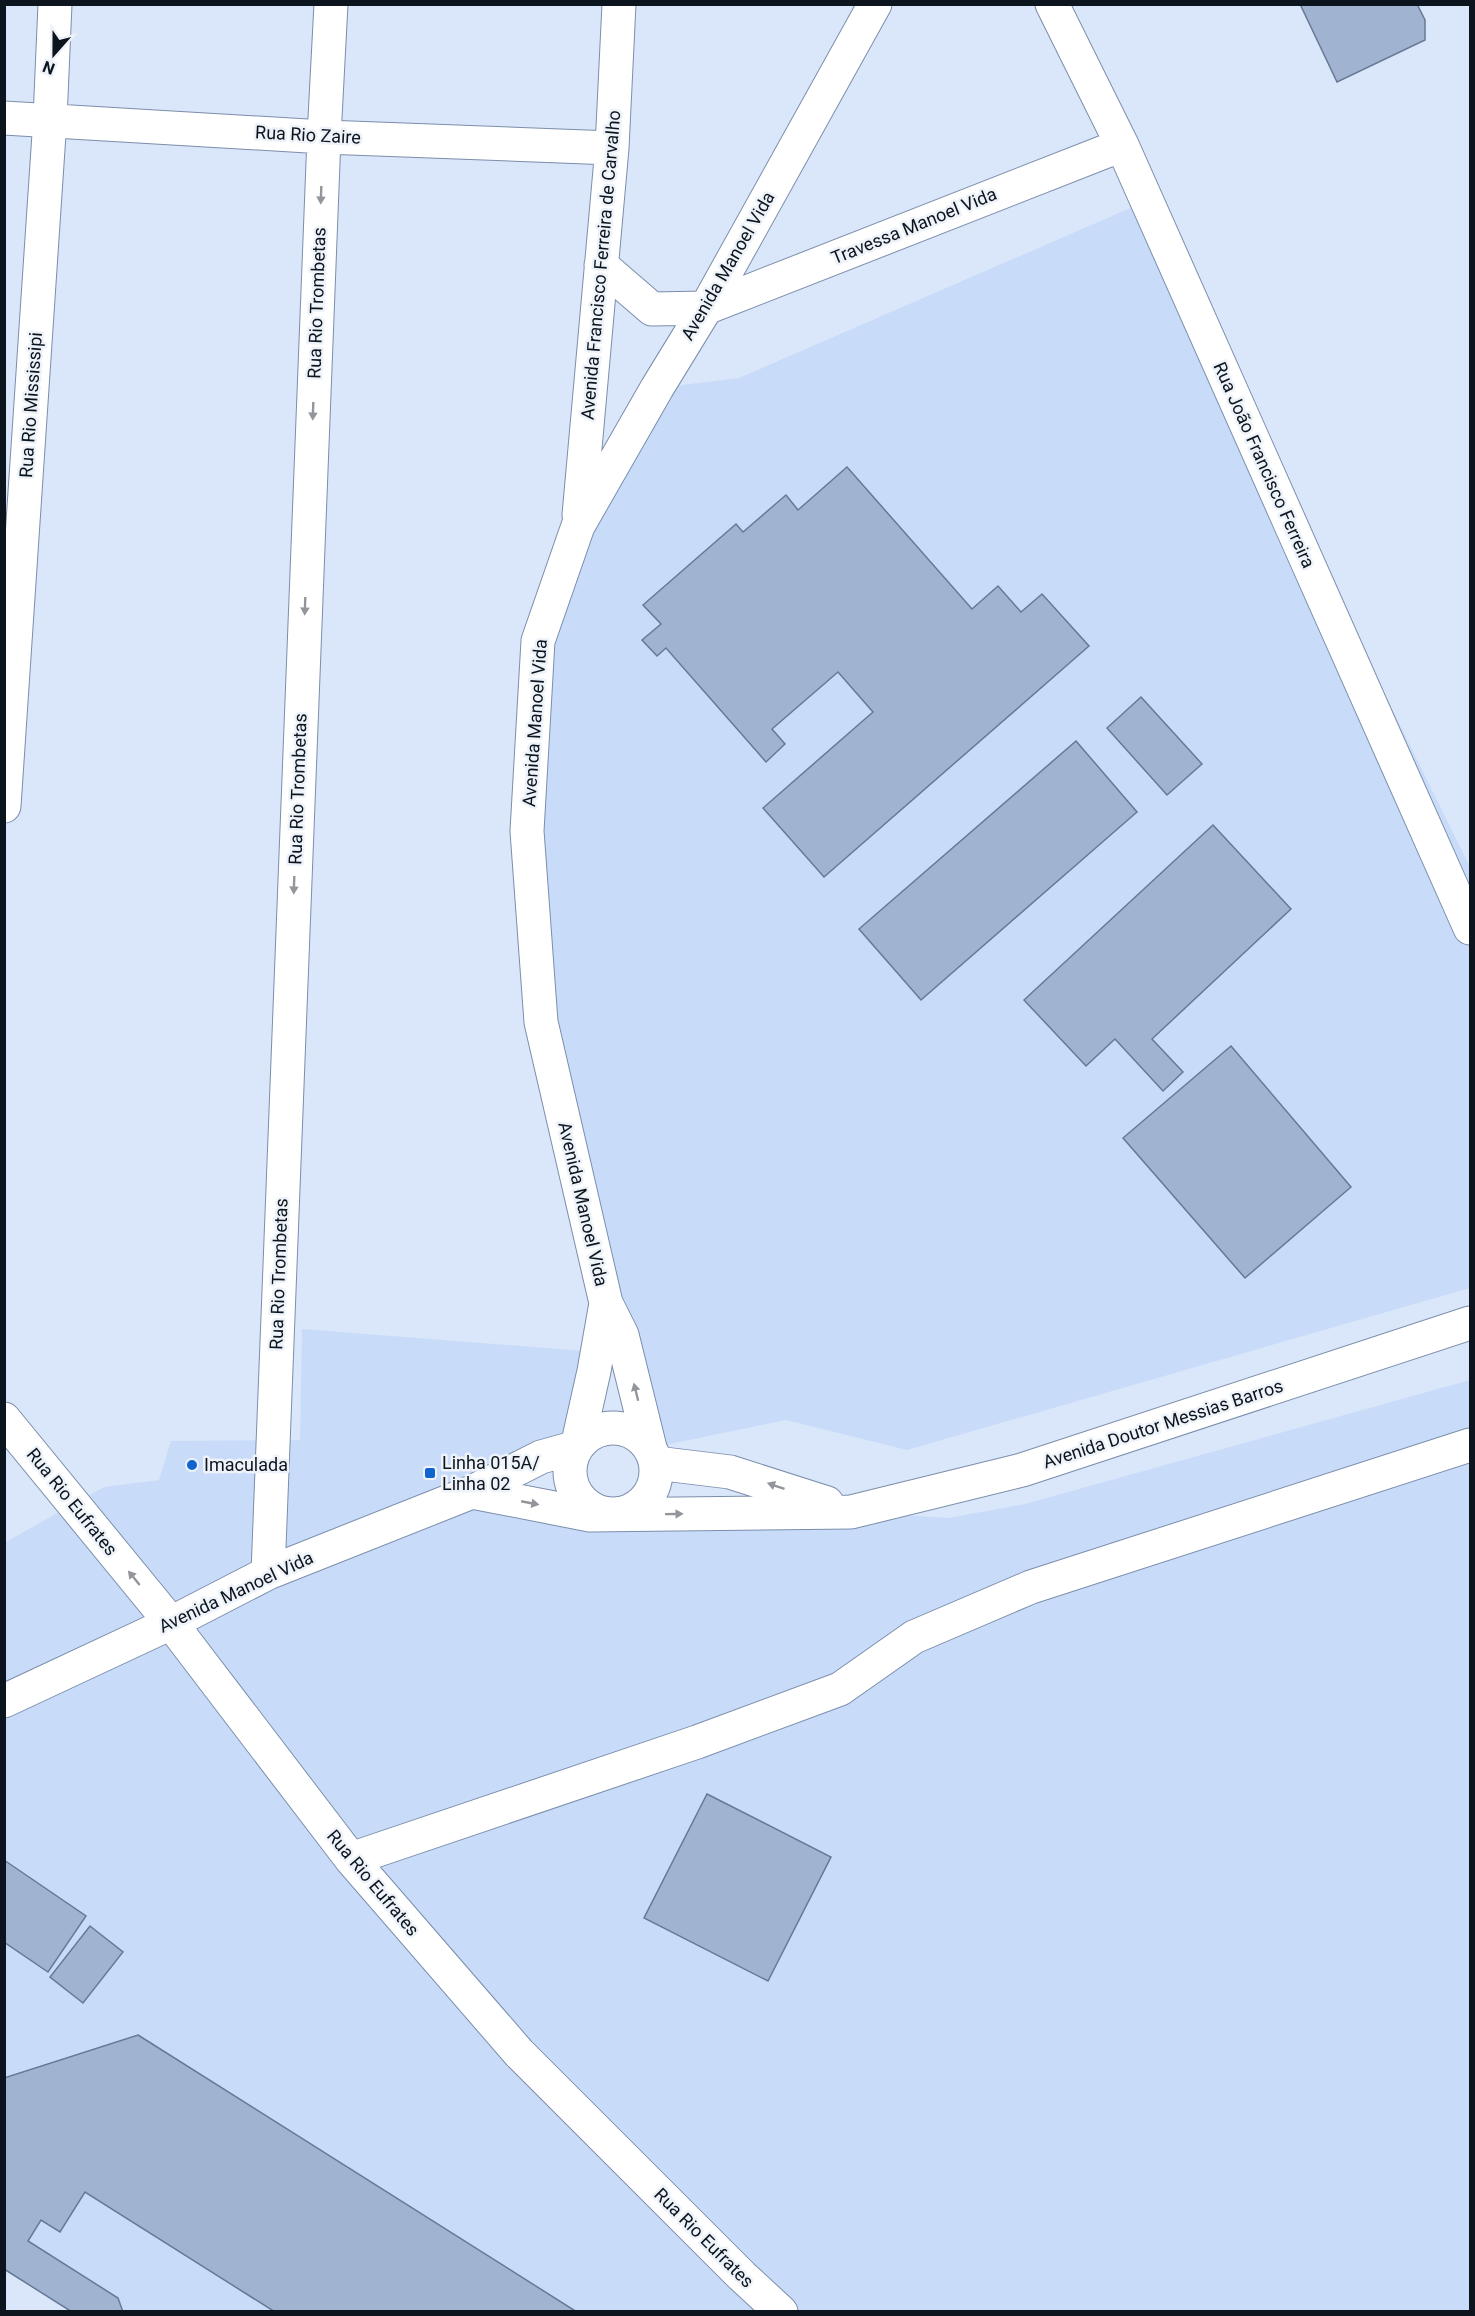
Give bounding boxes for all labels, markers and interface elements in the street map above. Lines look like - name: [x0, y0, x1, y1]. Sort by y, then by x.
- north arrow: [24, 24, 84, 84]
- text: N: [40, 57, 57, 78]
- street label: Avenida Francisco Ferreira de Carvalho: [577, 109, 625, 421]
- street label: Rua Rio Zaire: [255, 121, 361, 148]
- street label: Travessa Manoel Vida: [828, 183, 1000, 268]
- one-way arrow: [317, 186, 326, 205]
- street label: Avenida Manoel Vida: [676, 188, 779, 344]
- street label: Rua Rio Trombetas: [303, 227, 330, 379]
- street label: Rua Rio Mississipi: [15, 331, 46, 479]
- street label: Rua João Francisco Ferreira: [1209, 359, 1319, 571]
- one-way arrow: [308, 401, 317, 420]
- one-way arrow: [301, 596, 310, 615]
- street label: Avenida Manoel Vida: [518, 638, 551, 808]
- street label: Rua Rio Trombetas: [284, 713, 311, 865]
- one-way arrow: [290, 875, 299, 894]
- street label: Avenida Manoel Vida: [554, 1120, 613, 1288]
- street label: Rua Rio Trombetas: [265, 1198, 292, 1350]
- street label: Avenida Doutor Messias Barros: [1040, 1375, 1285, 1472]
- one-way arrow: [631, 1382, 641, 1401]
- street label: Rua Rio Eufrates: [23, 1444, 122, 1560]
- place label: Linha 015A/ Linha 02: [442, 1452, 540, 1494]
- place label: Imaculada: [204, 1454, 288, 1475]
- marker: Imaculada: [185, 1458, 199, 1472]
- marker: Linha 015A/ Linha 02: [423, 1466, 437, 1480]
- one-way arrow: [767, 1481, 785, 1490]
- one-way arrow: [520, 1499, 539, 1508]
- one-way arrow: [665, 1509, 684, 1519]
- street label: Avenida Manoel Vida: [155, 1547, 316, 1637]
- one-way arrow: [127, 1570, 140, 1586]
- street label: Rua Rio Eufrates: [323, 1825, 424, 1940]
- street label: Rua Rio Eufrates: [650, 2184, 758, 2292]

